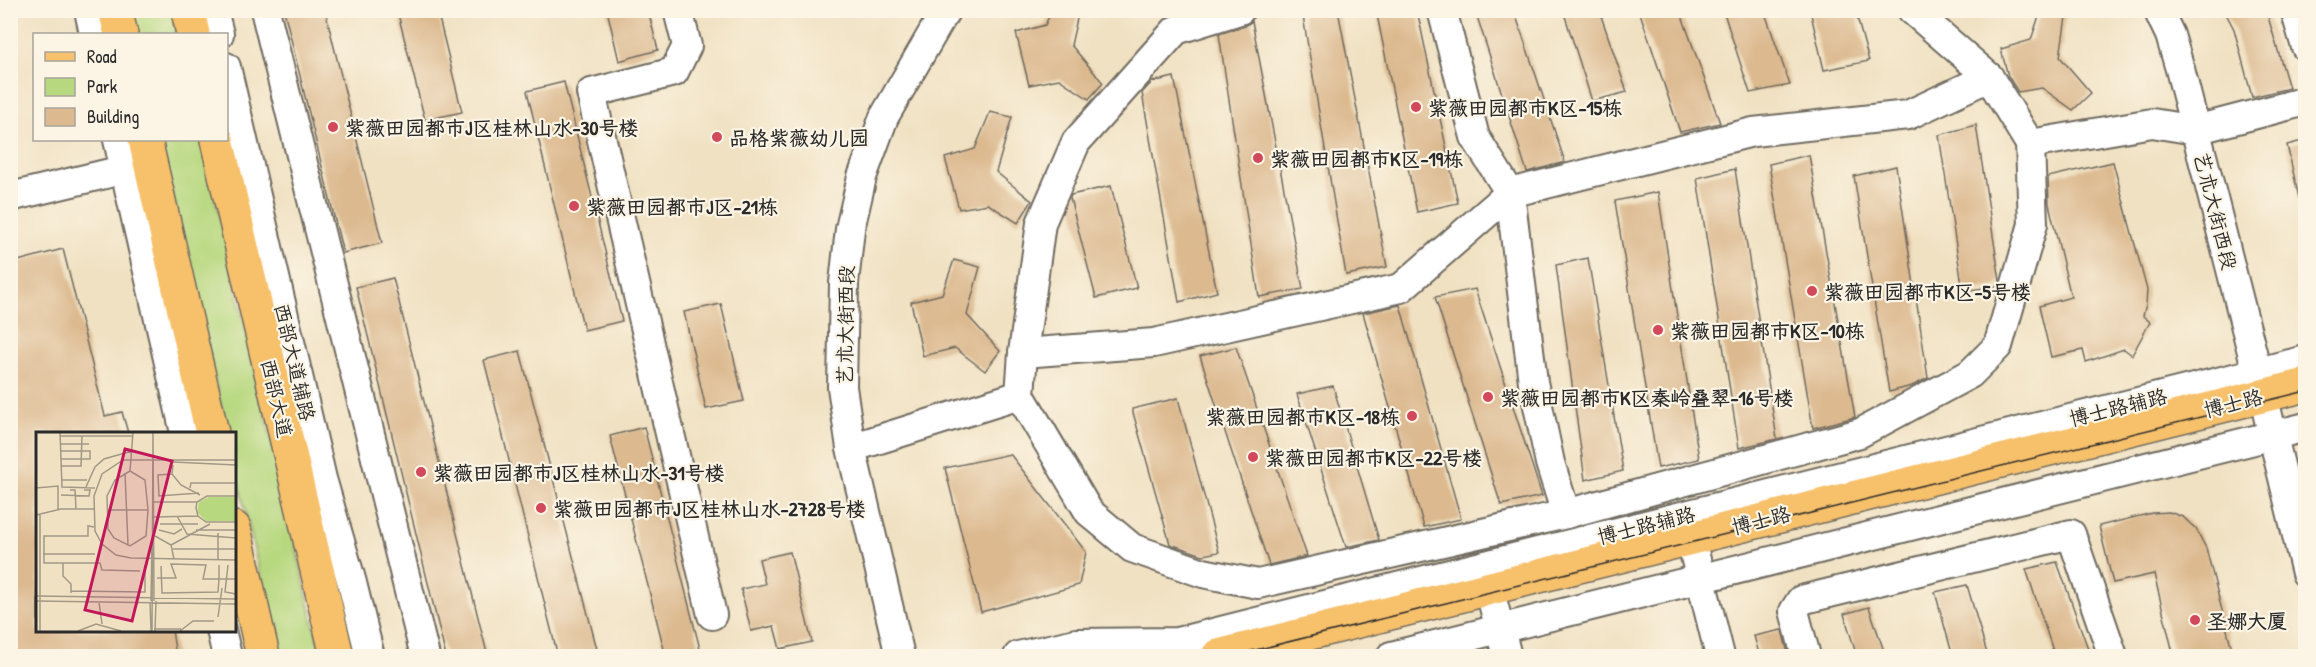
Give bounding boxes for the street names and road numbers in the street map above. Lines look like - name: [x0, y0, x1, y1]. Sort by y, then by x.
- street label: 艺术大街西段: [2188, 150, 2244, 272]
- street label: 艺术大街西段: [830, 265, 860, 385]
- street label: 西部大道辅路: [270, 301, 320, 423]
- street label: 西部大道: [256, 356, 298, 440]
- street label: 博士路辅路: [2066, 382, 2171, 432]
- street label: 博士路: [2201, 382, 2266, 423]
- street label: 博士路: [1729, 499, 1794, 540]
- street label: 博士路辅路: [1594, 500, 1699, 550]

